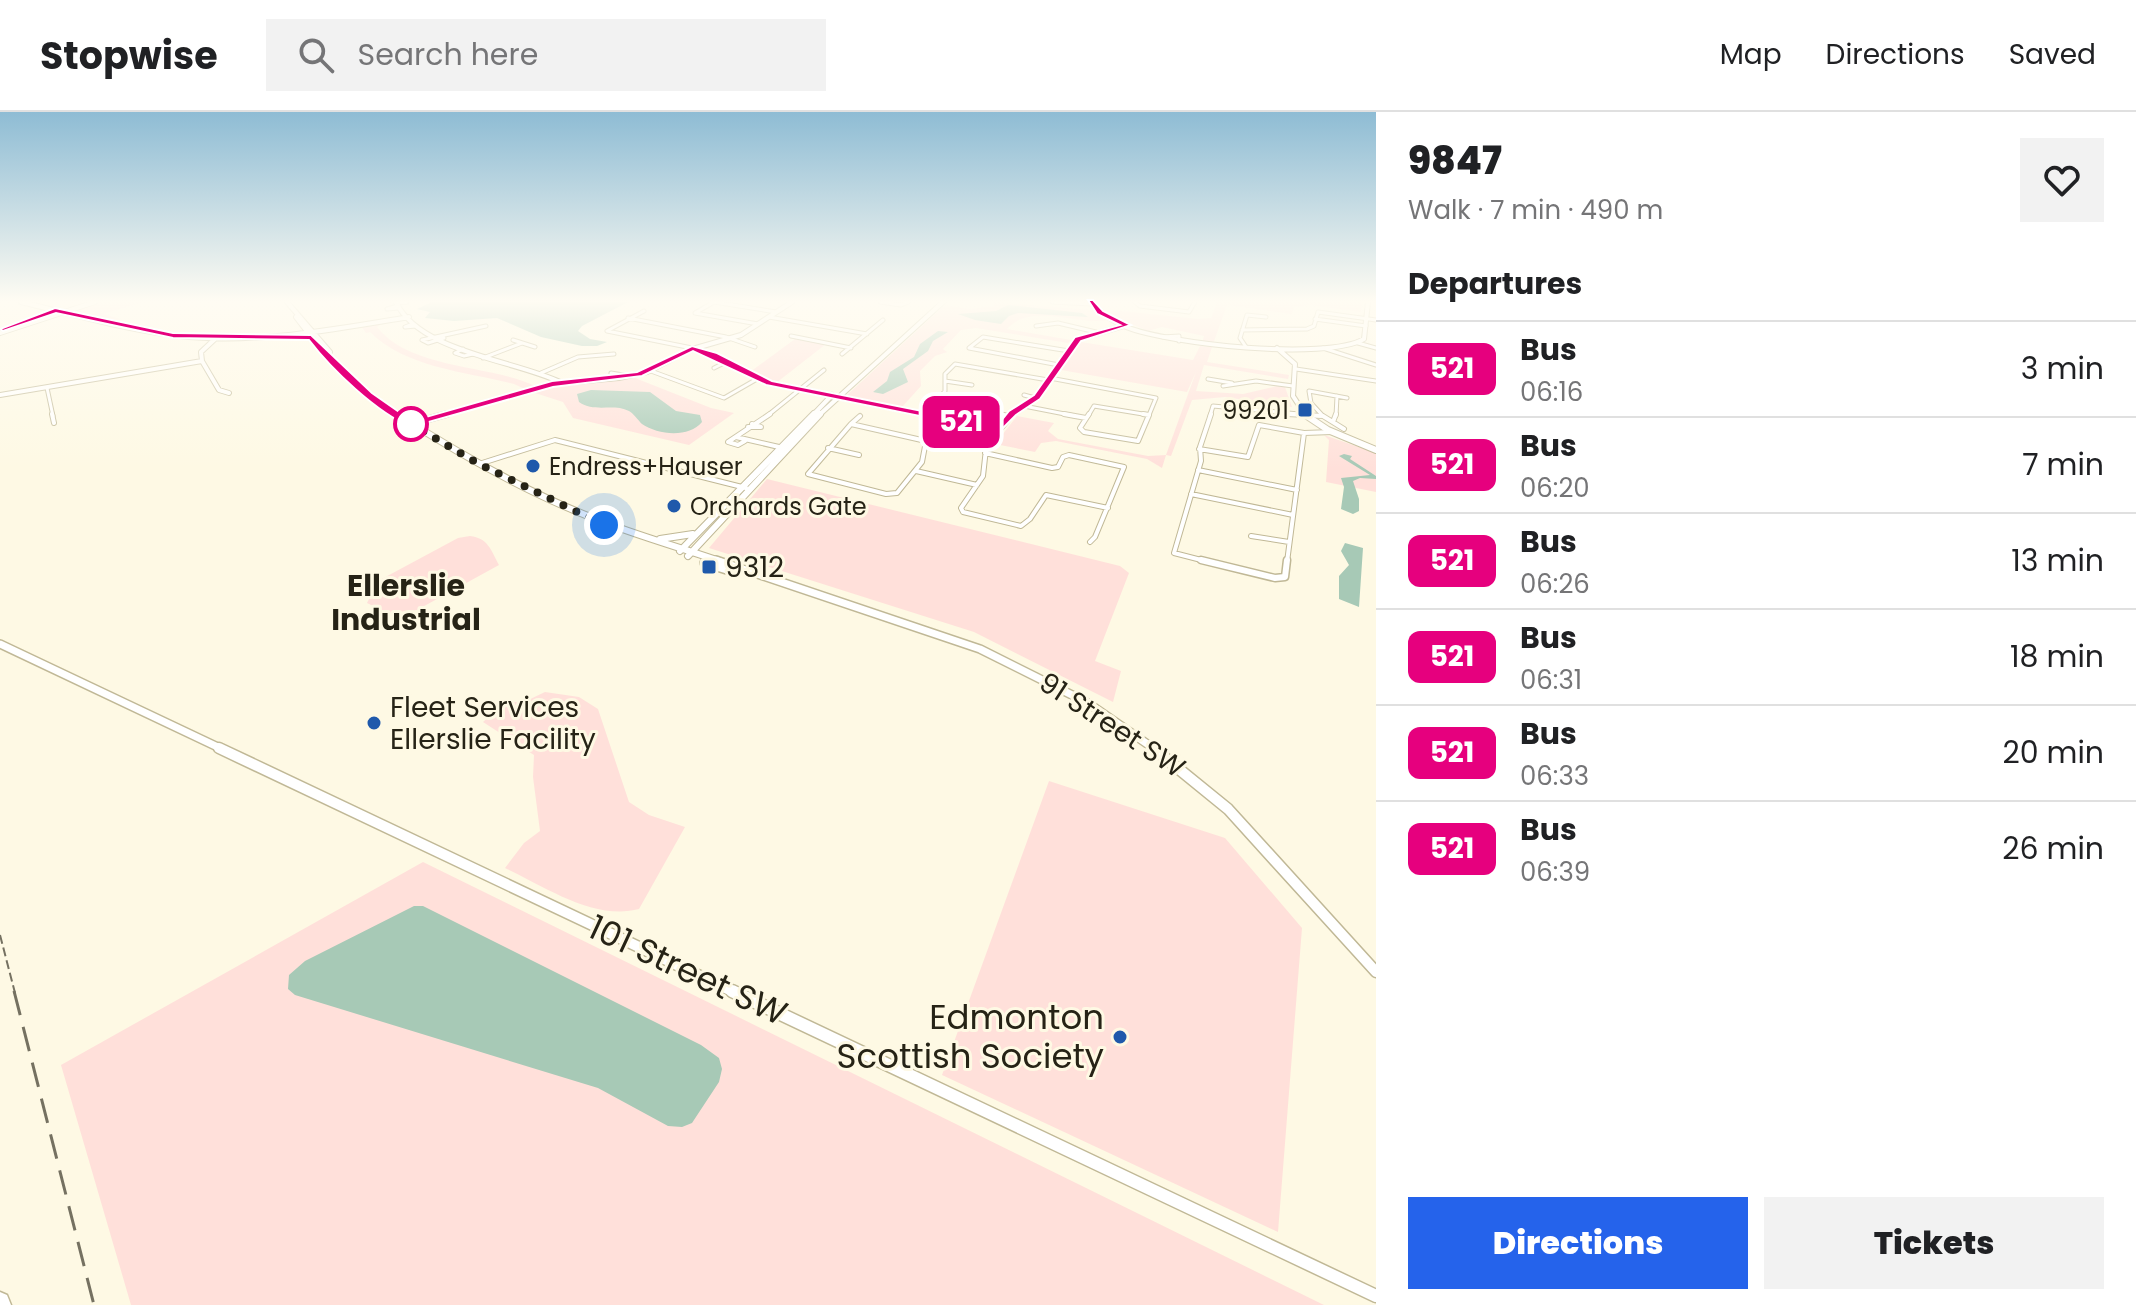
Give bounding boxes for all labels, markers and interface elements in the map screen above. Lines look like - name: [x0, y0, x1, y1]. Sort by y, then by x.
- search box: [266, 19, 826, 91]
- text: Stopwise: [40, 29, 218, 82]
- icon: search: [294, 33, 338, 77]
- text: Search here: [358, 33, 538, 76]
- text: Map: [1720, 35, 1782, 74]
- text: Directions: [1826, 35, 1965, 74]
- text: Saved: [2009, 35, 2096, 74]
- text: 9847: [1408, 134, 1502, 187]
- button: heart: [2020, 138, 2104, 222]
- text: Walk · 7 min · 490 m: [1408, 192, 1663, 228]
- text: Departures: [1408, 262, 1582, 305]
- text: Bus: [1520, 328, 1577, 371]
- text: 3 min: [2021, 347, 2104, 390]
- text: 521: [1430, 349, 1474, 388]
- text: 06:16: [1520, 374, 1583, 410]
- place label: 99201: [1222, 394, 1289, 427]
- line badge: 521: [915, 396, 1007, 448]
- marker: 99201: [1296, 401, 1314, 419]
- text: 521: [939, 402, 983, 441]
- unlabelled marker: [394, 407, 428, 441]
- text: Bus: [1520, 424, 1577, 467]
- text: 7 min: [2022, 443, 2104, 486]
- text: 521: [1430, 445, 1474, 484]
- place label: Endress+Hauser: [549, 450, 743, 483]
- marker: Endress+Hauser: [524, 457, 542, 475]
- text: 06:20: [1520, 470, 1590, 506]
- place label: Orchards Gate: [690, 490, 867, 523]
- marker: Orchards Gate: [665, 497, 683, 515]
- your location: [584, 505, 624, 545]
- text: Bus: [1520, 520, 1577, 563]
- text: 13 min: [2011, 539, 2104, 582]
- text: 521: [1430, 541, 1474, 580]
- place label: 9312: [725, 548, 784, 587]
- marker: 9312: [700, 558, 718, 576]
- district label: Ellerslie Industrial: [331, 564, 481, 641]
- text: 06:26: [1520, 566, 1590, 602]
- text: Bus: [1520, 616, 1577, 659]
- text: 18 min: [2010, 635, 2104, 678]
- text: 521: [1430, 637, 1474, 676]
- text: 06:31: [1520, 662, 1582, 698]
- street label: 91 Street SW: [1031, 663, 1193, 787]
- place label: Fleet Services Ellerslie Facility: [390, 688, 596, 759]
- text: Bus: [1520, 712, 1577, 755]
- marker: Fleet Services Ellerslie Facility: [365, 714, 383, 732]
- text: 20 min: [2002, 731, 2104, 774]
- text: 521: [1430, 733, 1474, 772]
- text: 06:33: [1520, 758, 1589, 794]
- text: Bus: [1520, 808, 1577, 851]
- text: 26 min: [2002, 827, 2104, 870]
- text: 521: [1430, 829, 1474, 868]
- text: 06:39: [1520, 854, 1590, 890]
- street label: 101 Street SW: [581, 903, 795, 1037]
- place label: Edmonton Scottish Society: [837, 993, 1104, 1080]
- marker: Edmonton Scottish Society: [1111, 1028, 1129, 1046]
- button: Directions: [1408, 1197, 1748, 1289]
- button: Tickets: [1764, 1197, 2104, 1289]

